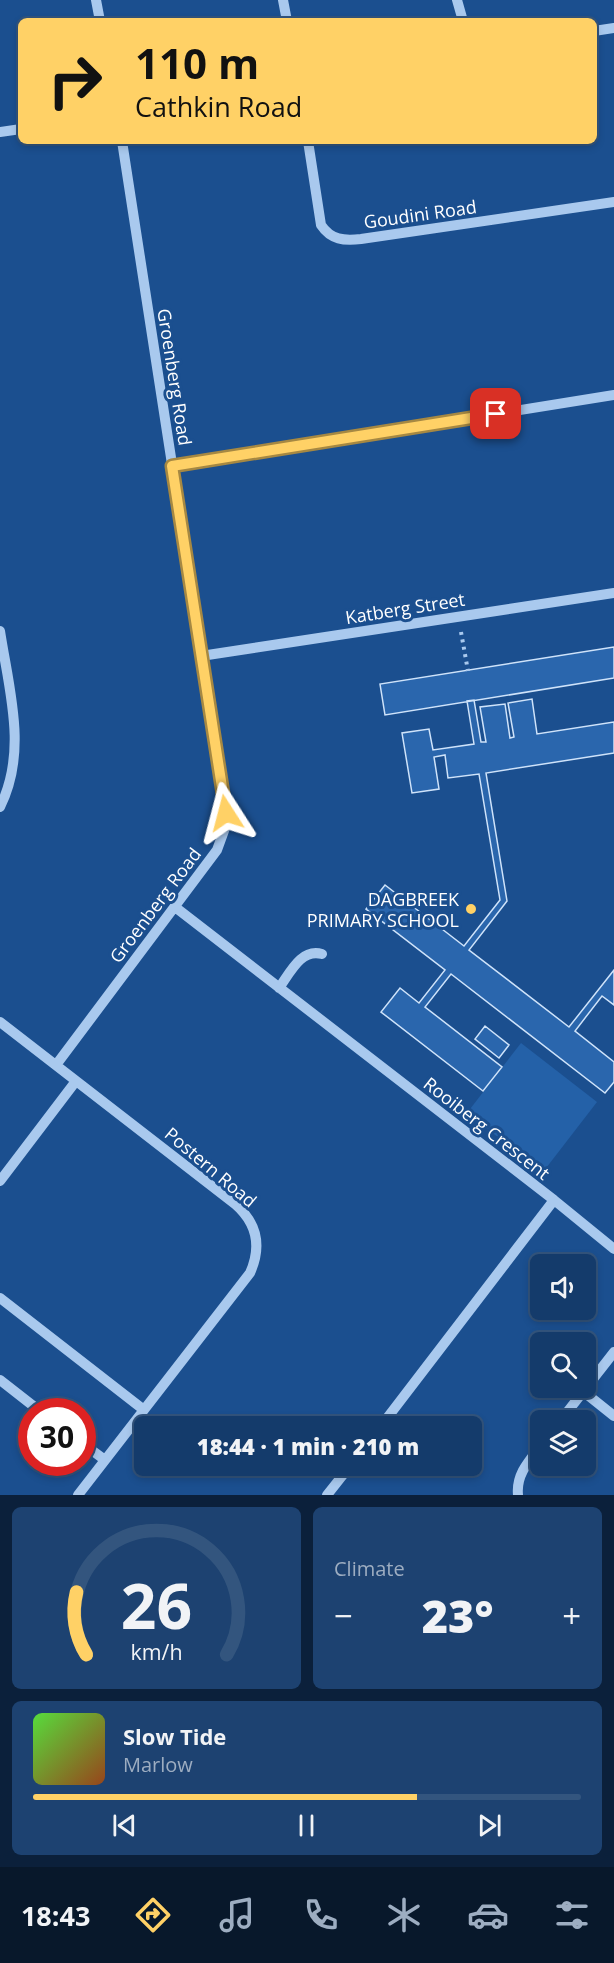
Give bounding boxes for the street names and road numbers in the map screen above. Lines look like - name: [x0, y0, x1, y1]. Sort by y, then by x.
- street label: Goudini Road: [362, 194, 478, 234]
- street label: Groenberg Road: [152, 307, 198, 447]
- street label: Katberg Street: [344, 587, 466, 629]
- street label: Groenberg Road: [104, 843, 206, 967]
- street label: Rooiberg Crescent: [419, 1071, 555, 1185]
- street label: Postern Road: [160, 1122, 262, 1212]

